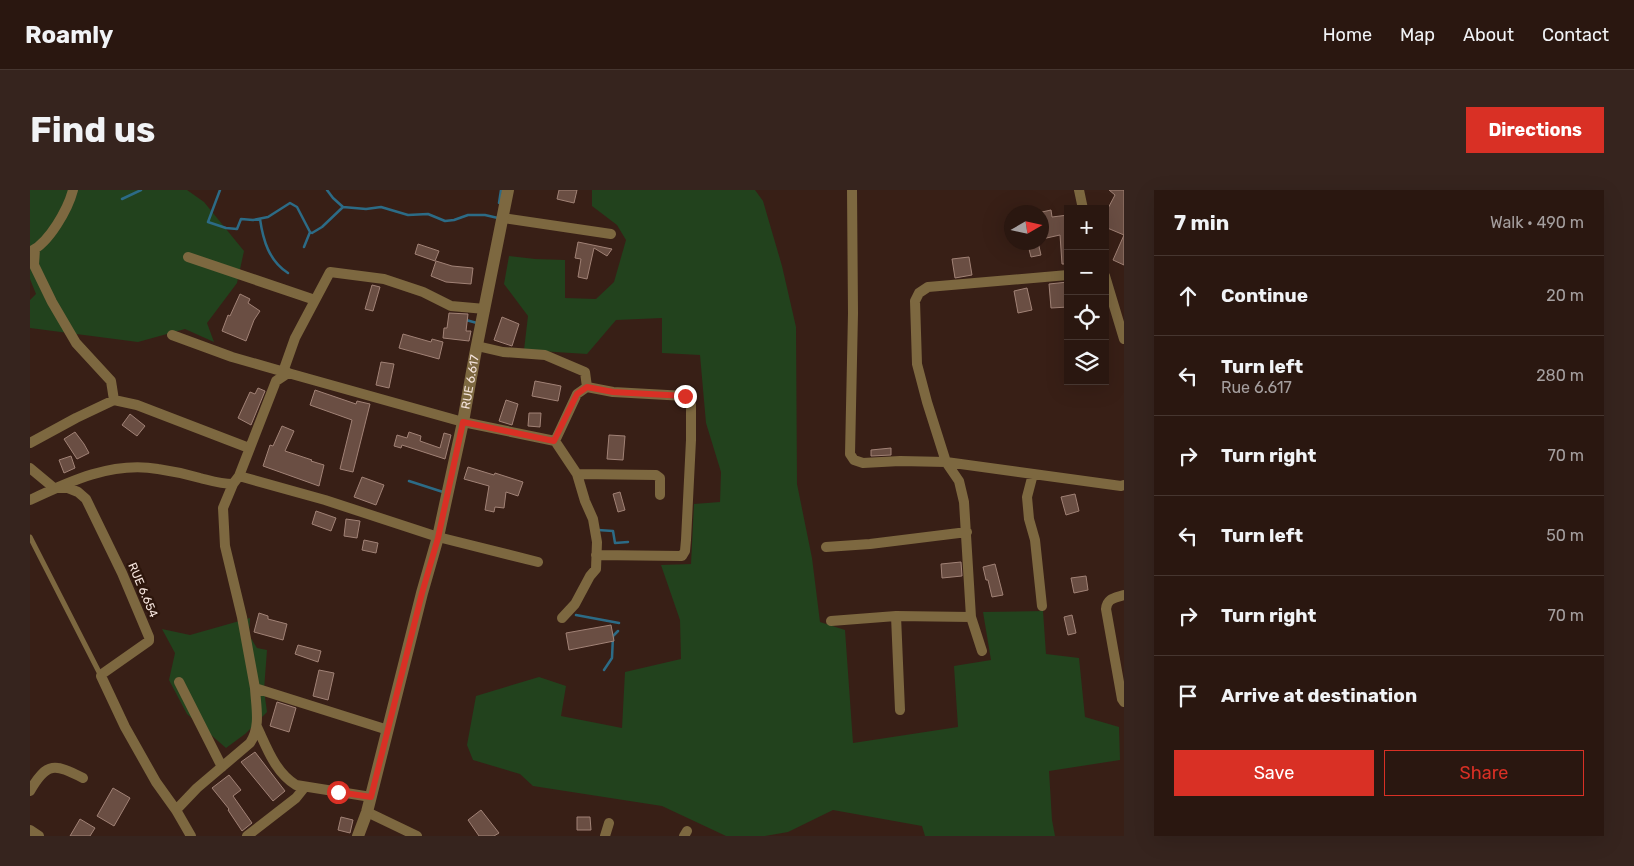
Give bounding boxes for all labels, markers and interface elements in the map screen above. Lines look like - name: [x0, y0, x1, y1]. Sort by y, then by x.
- text: Roamly: [25, 21, 113, 49]
- text: Home: [1323, 24, 1372, 46]
- text: Map: [1400, 24, 1435, 46]
- text: About: [1463, 24, 1514, 46]
- text: Contact: [1542, 24, 1609, 46]
- button: Directions: [1466, 107, 1604, 153]
- text: Find us: [30, 109, 155, 151]
- north arrow: [1004, 205, 1049, 250]
- map controls: [1064, 205, 1109, 385]
- button: +: [1064, 205, 1109, 250]
- text: 7 min: [1174, 210, 1229, 235]
- text: Walk · 490 m: [1490, 213, 1584, 232]
- button: −: [1064, 250, 1109, 295]
- icon: ahead: [1174, 282, 1202, 310]
- text: Continue: [1221, 284, 1308, 307]
- text: 20 m: [1546, 286, 1584, 305]
- button: locate: [1064, 295, 1109, 340]
- button: layers: [1064, 340, 1109, 385]
- street label: RUE 6.617: [458, 354, 482, 410]
- text: Turn left: [1221, 355, 1303, 378]
- icon: left: [1174, 362, 1202, 390]
- text: 280 m: [1536, 366, 1584, 385]
- text: Rue 6.617: [1221, 378, 1292, 397]
- route end: [674, 385, 697, 408]
- icon: right: [1174, 442, 1202, 470]
- text: Turn right: [1221, 444, 1316, 467]
- text: 70 m: [1547, 446, 1584, 465]
- icon: left: [1174, 522, 1202, 550]
- text: Turn left: [1221, 524, 1303, 547]
- text: 50 m: [1546, 526, 1584, 545]
- street label: RUE 6.654: [125, 560, 161, 620]
- icon: right: [1174, 602, 1202, 630]
- text: Turn right: [1221, 604, 1316, 627]
- text: 70 m: [1547, 606, 1584, 625]
- icon: arrive: [1174, 682, 1202, 710]
- text: Arrive at destination: [1221, 684, 1417, 707]
- button: Save: [1174, 750, 1374, 796]
- button: Share: [1384, 750, 1584, 796]
- route start: [327, 781, 350, 804]

